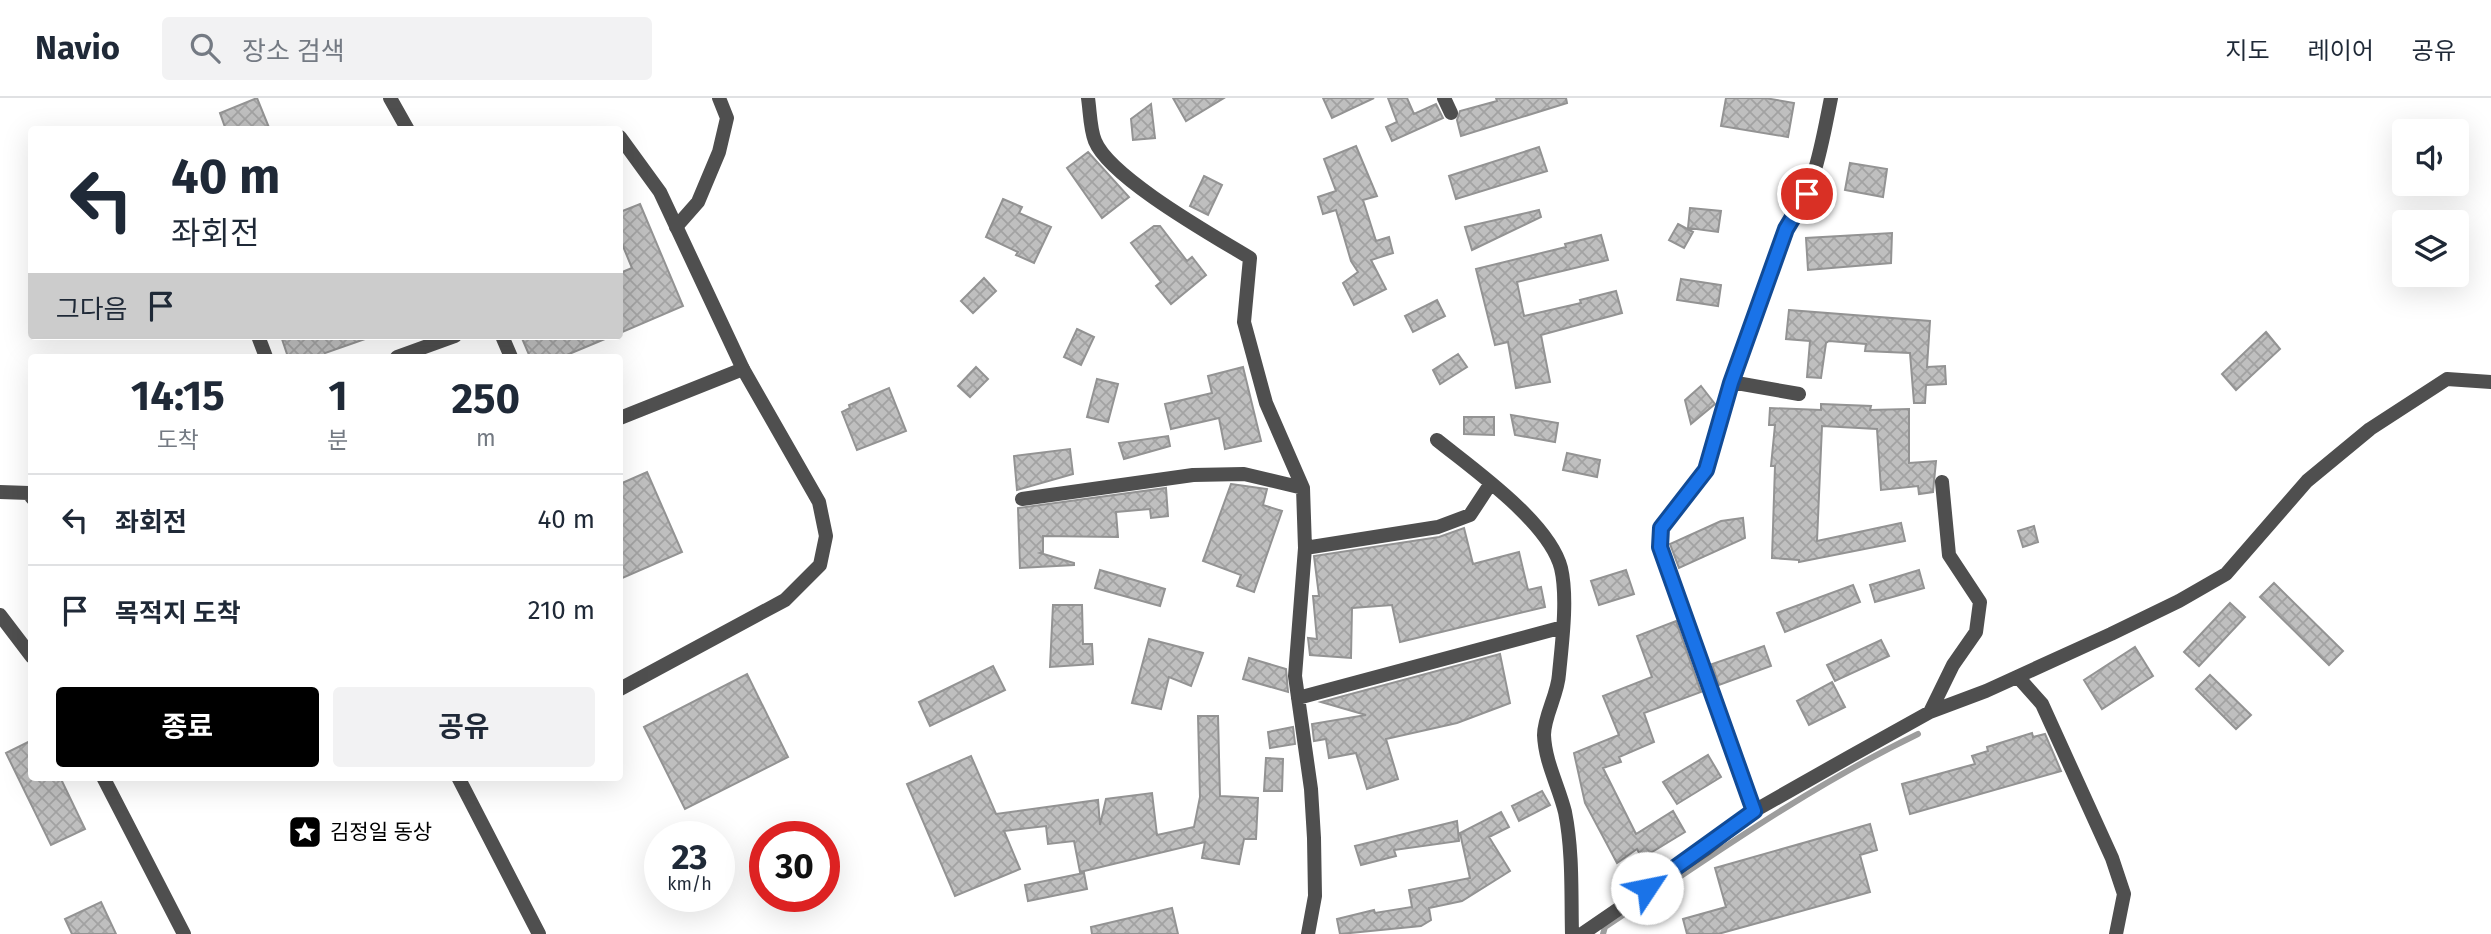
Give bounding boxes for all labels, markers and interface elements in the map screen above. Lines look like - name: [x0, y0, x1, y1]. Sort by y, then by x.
- search box: [162, 17, 652, 80]
- text: Navio: [35, 28, 120, 68]
- icon: search: [186, 29, 224, 67]
- text: 장소 검색: [242, 36, 345, 67]
- text: 지도: [2225, 37, 2270, 65]
- text: 레이어: [2308, 37, 2374, 65]
- text: 공유: [2412, 37, 2456, 65]
- map controls: [2392, 119, 2469, 287]
- button: sound: [2392, 119, 2469, 196]
- text: 40 m: [171, 147, 280, 206]
- icon: left: [56, 154, 147, 245]
- pin: [1777, 164, 1837, 224]
- icon: arrive: [1788, 175, 1826, 213]
- button: layers: [2392, 210, 2469, 287]
- text: 좌회전: [171, 214, 259, 252]
- icon: arrive: [142, 287, 180, 325]
- text: 그다음: [56, 294, 128, 325]
- text: 14:15: [131, 371, 225, 421]
- text: 1: [328, 371, 348, 421]
- text: 250: [451, 374, 520, 424]
- text: m: [476, 424, 496, 452]
- text: 도착: [157, 426, 199, 454]
- text: 분: [327, 426, 349, 454]
- icon: left: [56, 501, 94, 539]
- text: 40 m: [537, 504, 595, 535]
- text: 좌회전: [115, 507, 187, 538]
- icon: arrive: [56, 592, 94, 630]
- text: 210 m: [528, 595, 595, 626]
- text: 목적지 도착: [115, 598, 241, 629]
- button: 종료: [56, 687, 319, 767]
- button: 공유: [333, 687, 595, 767]
- place icon: 김정일 동상: [286, 813, 324, 851]
- place label: 김정일 동상: [330, 819, 432, 845]
- speed limit sign: 30: [749, 821, 840, 912]
- text: 23: [671, 836, 708, 878]
- position arrow: [1610, 851, 1684, 925]
- text: km/h: [667, 873, 712, 895]

